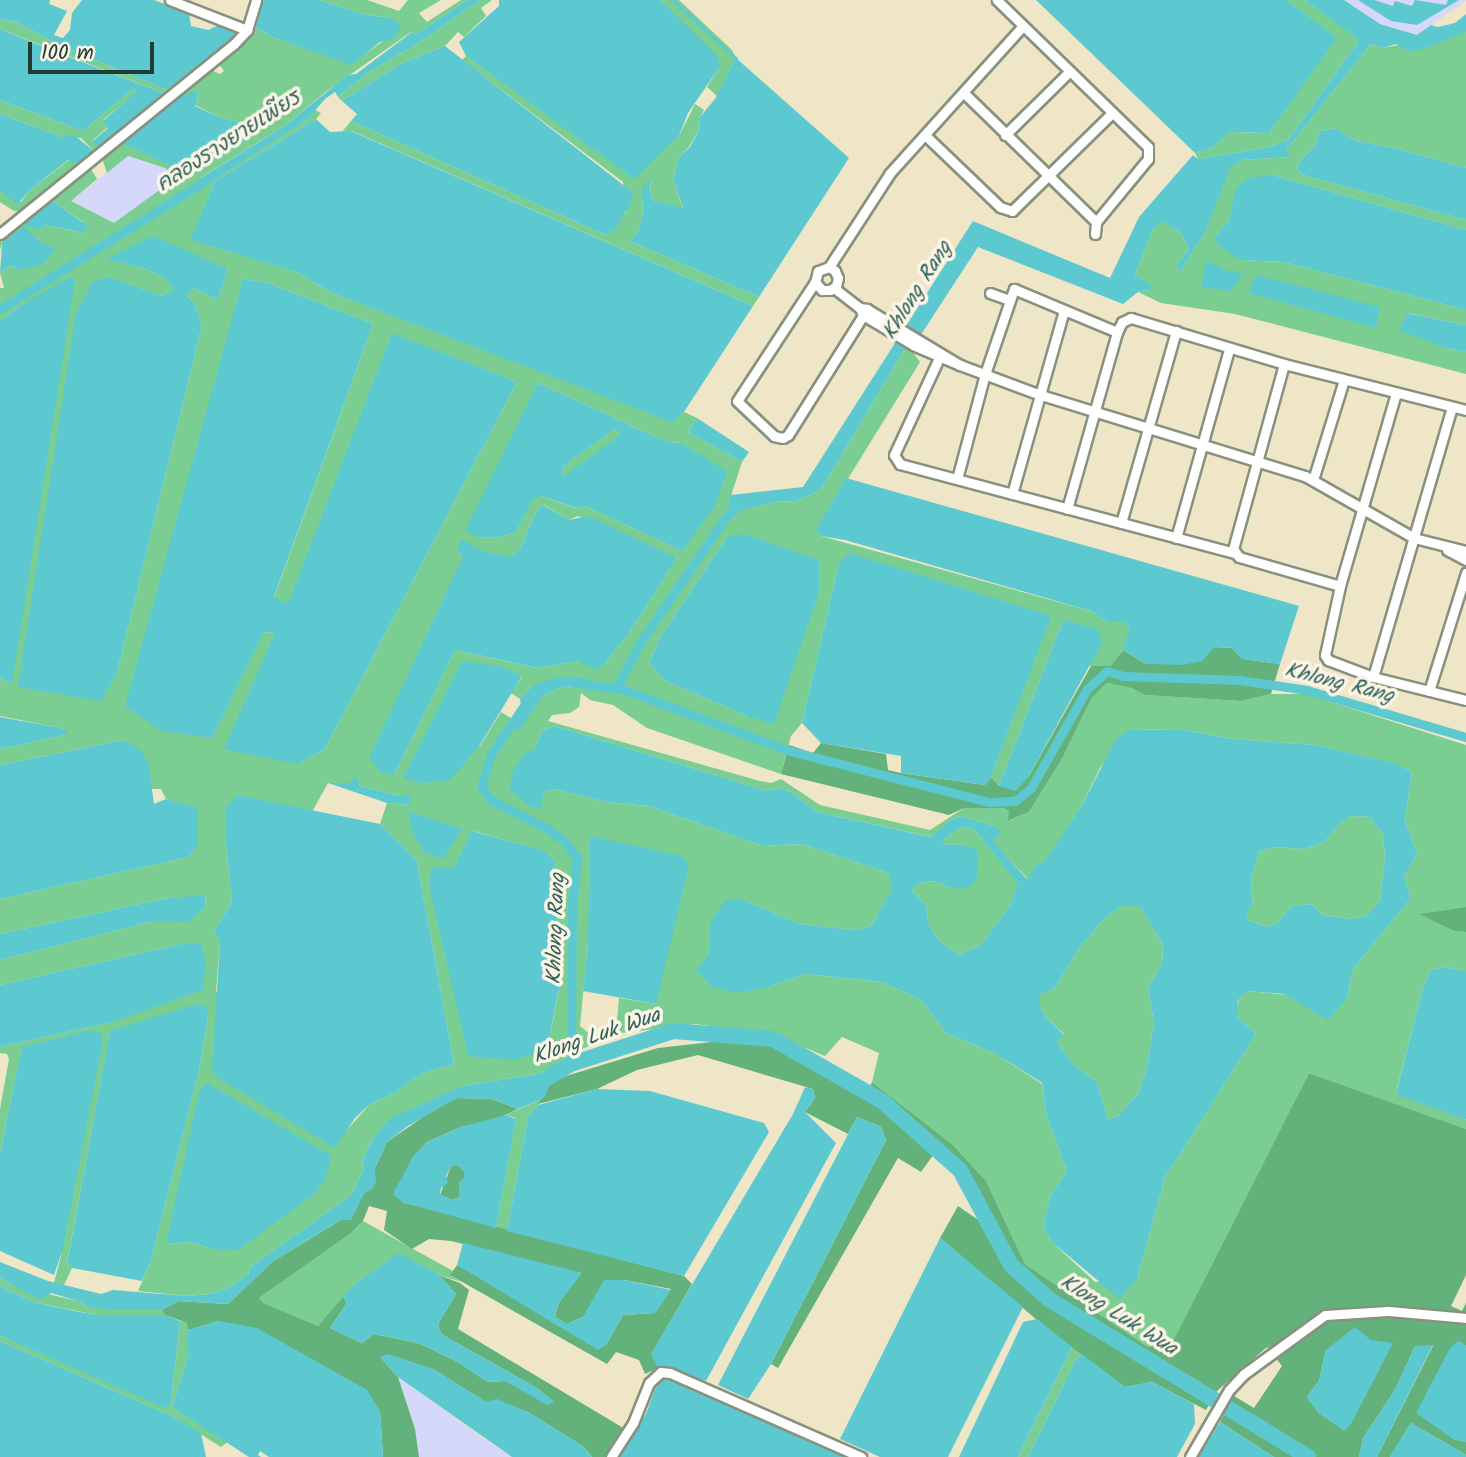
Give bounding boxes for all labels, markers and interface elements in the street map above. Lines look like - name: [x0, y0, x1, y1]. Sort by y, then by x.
- scale bar: [32, 28, 158, 72]
- text: 100 m: [41, 37, 94, 70]
- water label: คลองรางยายเพียร: [152, 86, 306, 198]
- water label: Khlong Rang: [878, 237, 958, 345]
- water label: Khlong Rang: [1282, 658, 1396, 710]
- water label: Khlong Rang: [542, 873, 572, 985]
- water label: Klong Luk Wua: [530, 1003, 664, 1071]
- water label: Klong Luk Wua: [1055, 1270, 1181, 1362]

